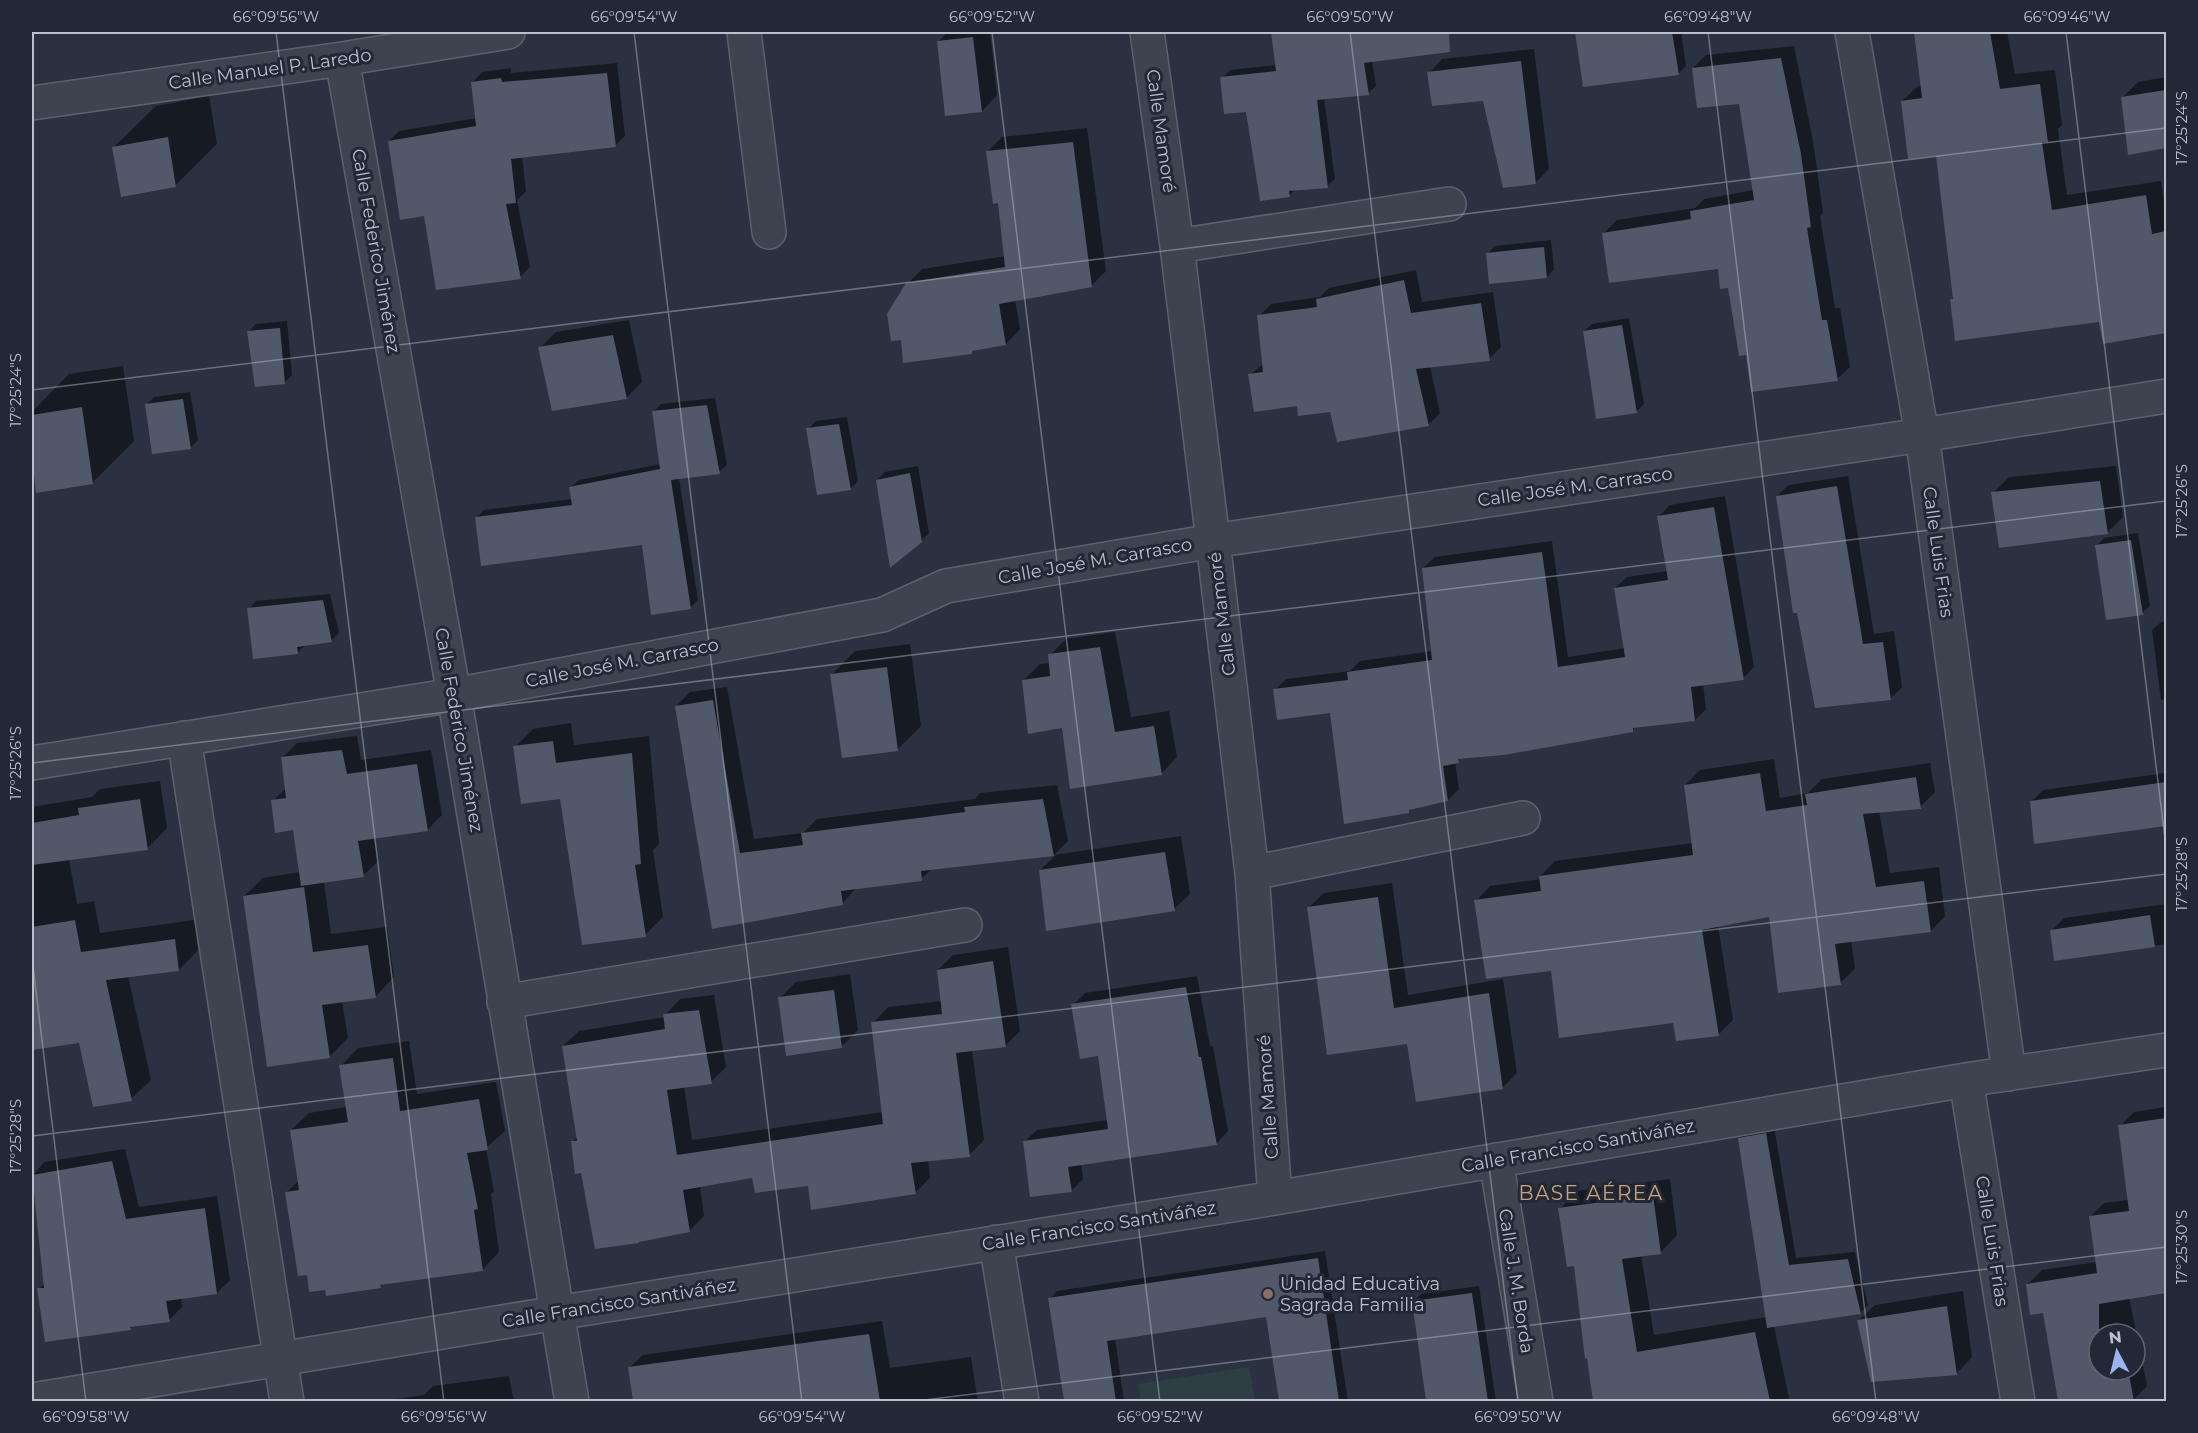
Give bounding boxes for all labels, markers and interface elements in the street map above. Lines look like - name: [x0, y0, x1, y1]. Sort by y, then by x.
- text: 66°09'56"W: [233, 7, 320, 26]
- text: 66°09'54"W: [591, 7, 678, 26]
- text: 66°09'52"W: [949, 7, 1035, 26]
- text: 66°09'50"W: [1306, 7, 1394, 26]
- text: 66°09'48"W: [1664, 7, 1752, 26]
- text: 66°09'46"W: [2023, 7, 2111, 26]
- street label: Calle Manuel P. Laredo: [167, 44, 373, 94]
- street label: Calle Mamoré: [1141, 68, 1181, 194]
- text: 17°25'24"S: [2172, 91, 2191, 165]
- street label: Calle Federico Jiménez: [347, 147, 405, 355]
- text: 17°25'24"S: [6, 353, 25, 427]
- street label: Calle José M. Carrasco: [1476, 462, 1674, 512]
- text: 17°25'26"S: [2172, 464, 2191, 538]
- street label: Calle Luis Frias: [1918, 485, 1958, 619]
- street label: Calle José M. Carrasco: [996, 533, 1194, 589]
- street label: Calle Mamoré: [1203, 551, 1241, 677]
- street label: Calle Federico Jiménez: [430, 626, 488, 834]
- street label: Calle José M. Carrasco: [524, 633, 720, 693]
- text: 17°25'26"S: [6, 726, 25, 800]
- text: 17°25'28"S: [2172, 837, 2191, 911]
- street label: Calle Mamoré: [1253, 1034, 1283, 1160]
- text: 17°25'28"S: [6, 1099, 25, 1173]
- street label: Calle Francisco Santiváñez: [1459, 1115, 1697, 1177]
- street label: Calle Luis Frias: [1971, 1174, 2013, 1308]
- district label: BASE AÉREA: [1518, 1181, 1664, 1205]
- street label: Calle Francisco Santiváñez: [980, 1197, 1218, 1255]
- street label: Calle J. M. Borda: [1494, 1207, 1538, 1355]
- text: 17°25'30"S: [2172, 1210, 2191, 1284]
- place label: Unidad Educativa Sagrada Familia: [1280, 1273, 1440, 1316]
- street label: Calle Francisco Santiváñez: [500, 1274, 738, 1332]
- marker: Unidad Educativa Sagrada Familia: [1261, 1287, 1275, 1301]
- north arrow: [2087, 1322, 2147, 1382]
- text: N: [2108, 1327, 2123, 1348]
- text: 66°09'58"W: [43, 1407, 130, 1426]
- text: 66°09'56"W: [401, 1407, 488, 1426]
- text: 66°09'54"W: [759, 1407, 846, 1426]
- text: 66°09'52"W: [1117, 1407, 1203, 1426]
- text: 66°09'50"W: [1474, 1407, 1562, 1426]
- text: 66°09'48"W: [1832, 1407, 1920, 1426]

